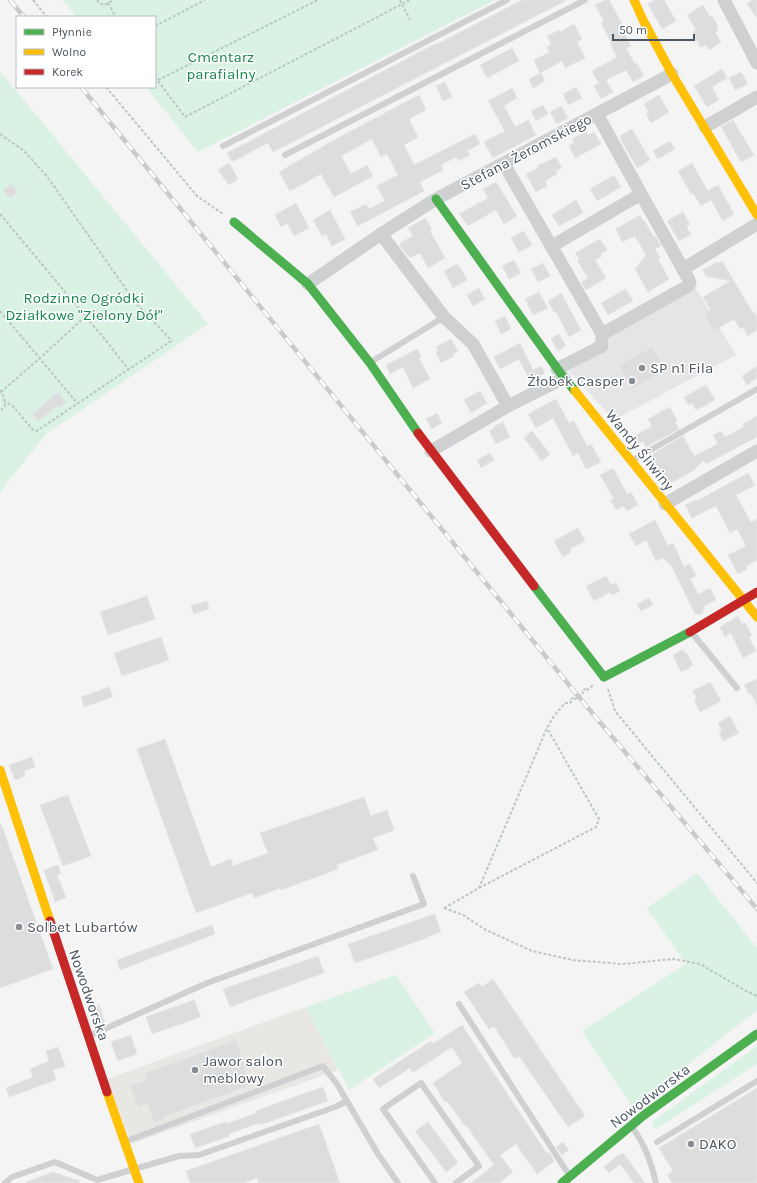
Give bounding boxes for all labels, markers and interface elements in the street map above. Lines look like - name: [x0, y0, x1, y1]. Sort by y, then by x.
- legend: [16, 16, 156, 88]
- scale bar: [613, 16, 694, 42]
- text: 50 m: [619, 23, 647, 37]
- text: Płynnie: [52, 25, 92, 39]
- text: Wolno: [52, 45, 86, 59]
- park label: Cmentarz parafialny: [187, 48, 255, 83]
- text: Korek: [52, 65, 83, 79]
- street label: Stefana Żeromskiego: [457, 110, 595, 194]
- park label: Rodzinne Ogródki Działkowe "Zielony Dół": [5, 289, 163, 324]
- place label: SP n1 Fila: [650, 359, 713, 377]
- marker: SP n1 Fila: [637, 363, 647, 373]
- place label: Żłobek Casper: [527, 372, 625, 390]
- marker: Żłobek Casper: [627, 376, 637, 386]
- street label: Wandy Śliwiny: [602, 406, 678, 494]
- place label: Solbet Lubartów: [27, 918, 138, 936]
- marker: Solbet Lubartów: [14, 922, 24, 932]
- street label: Nowodworska: [65, 947, 113, 1043]
- place label: Jawor salon meblowy: [203, 1052, 283, 1087]
- street label: Nowodworska: [606, 1060, 694, 1132]
- marker: Jawor salon meblowy: [190, 1065, 200, 1075]
- place label: DAKO: [699, 1135, 736, 1153]
- marker: DAKO: [686, 1139, 696, 1149]

